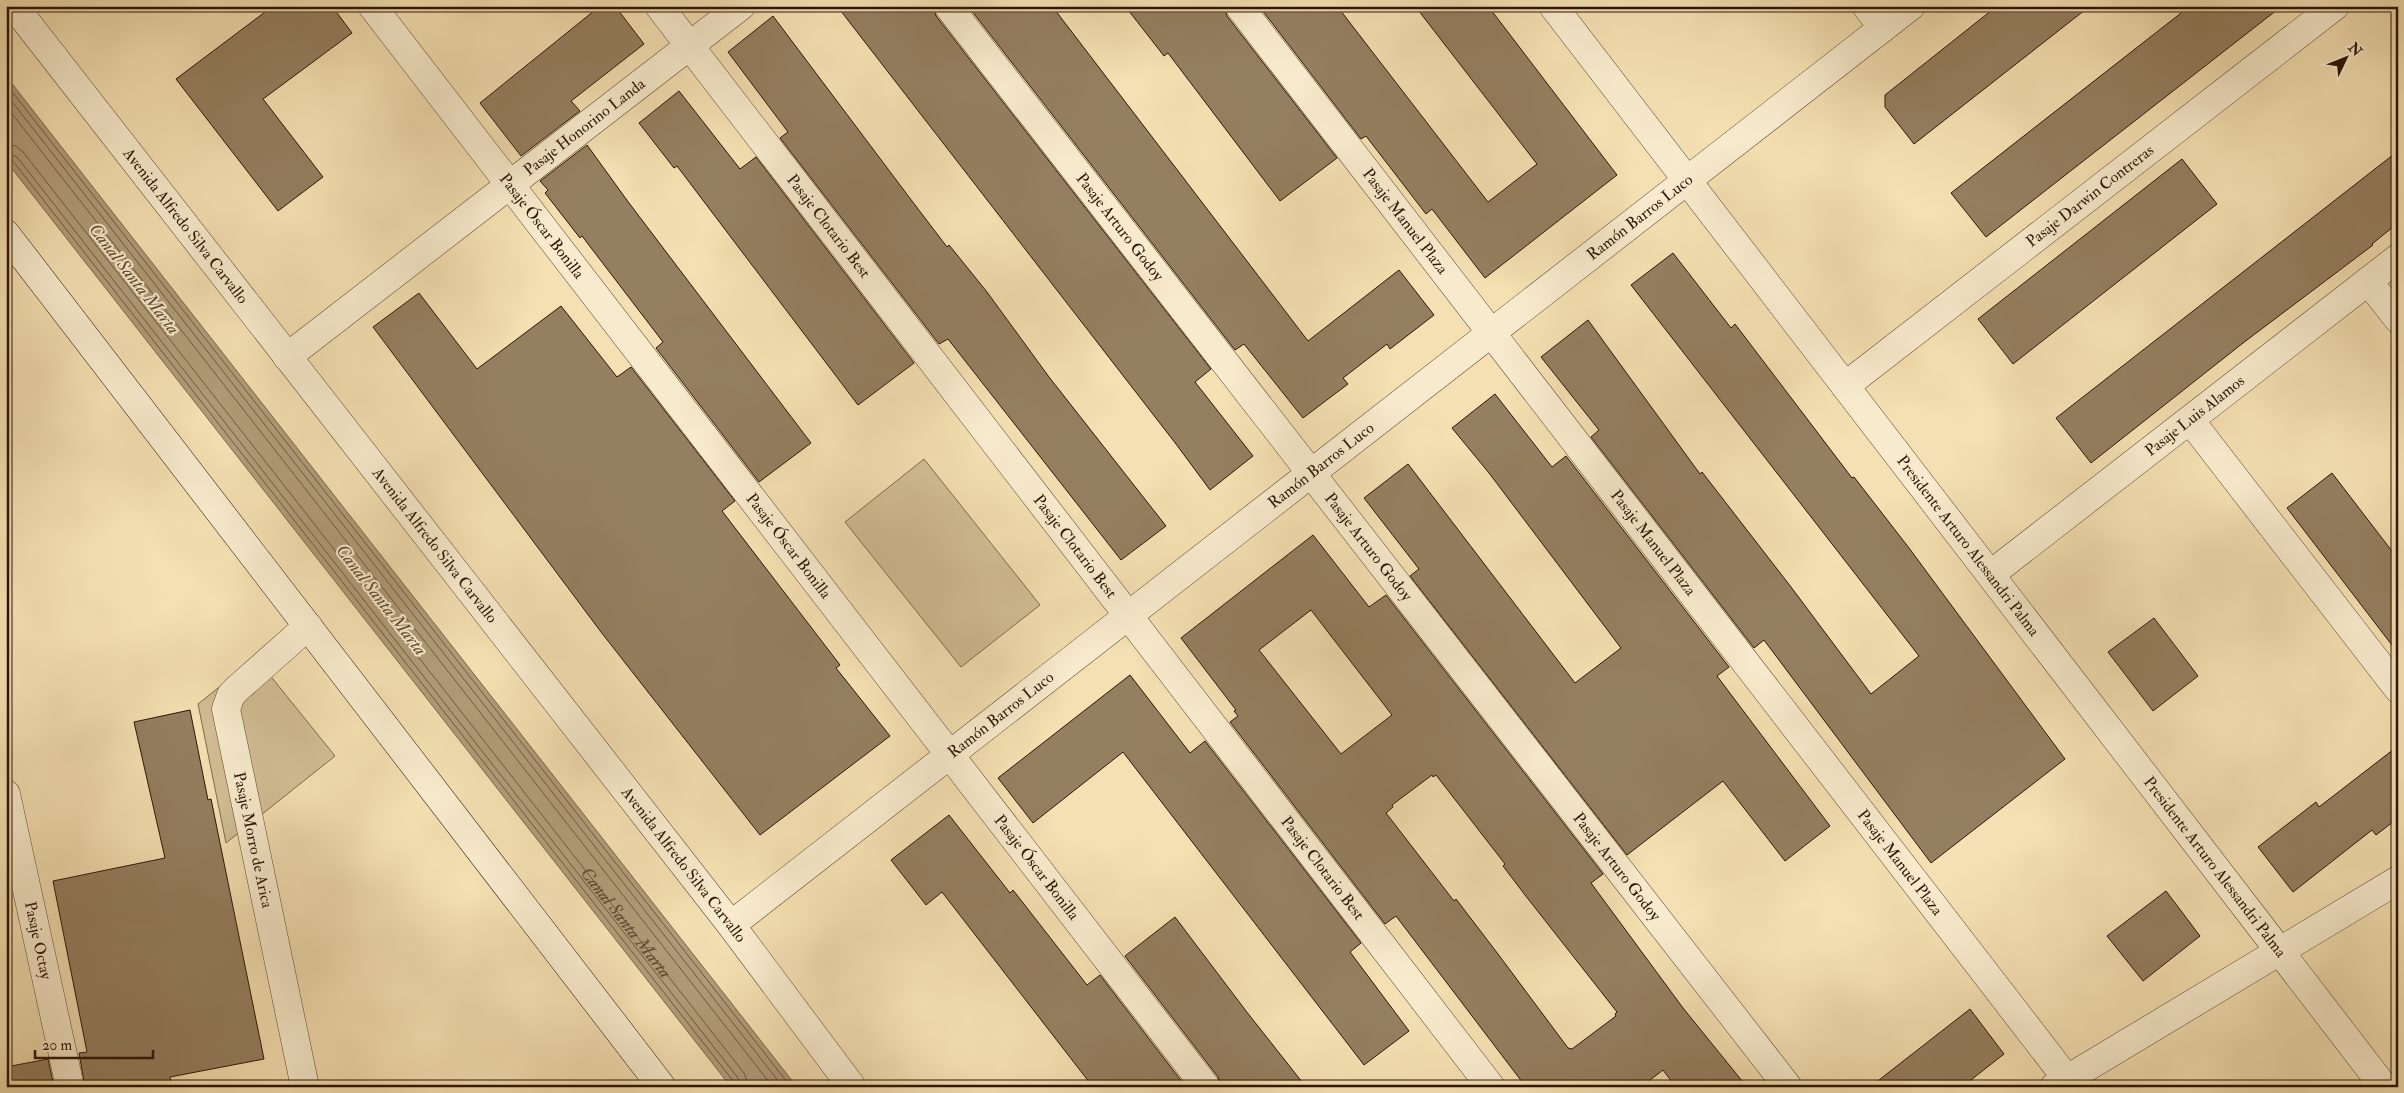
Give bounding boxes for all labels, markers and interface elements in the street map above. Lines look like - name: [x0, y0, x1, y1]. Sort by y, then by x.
- north arrow: [2322, 32, 2372, 82]
- text: N: [2344, 38, 2366, 60]
- street label: Pasaje Honorino Landa: [520, 73, 650, 180]
- street label: Pasaje Darwin Contreras: [2022, 140, 2158, 252]
- street label: Avenida Alfredo Silva Carvallo: [118, 143, 253, 308]
- street label: Pasaje Manuel Plaza: [1358, 164, 1453, 279]
- street label: Pasaje Óscar Bonilla: [495, 169, 589, 283]
- street label: Pasaje Arturo Godoy: [1071, 169, 1169, 286]
- street label: Ramón Barros Luco: [1583, 169, 1697, 265]
- street label: Pasaje Clotario Best: [782, 170, 875, 282]
- water label: Canal Santa Marta: [83, 219, 185, 339]
- street label: Pasaje Luis Alamos: [2141, 371, 2249, 461]
- street label: Ramón Barros Luco: [1264, 418, 1378, 513]
- street label: Presidente Arturo Alessandri Palma: [1892, 451, 2044, 641]
- street label: Avenida Alfredo Silva Carvallo: [367, 463, 502, 627]
- street label: Pasaje Manuel Plaza: [1606, 486, 1701, 600]
- street label: Pasaje Óscar Bonilla: [742, 489, 836, 603]
- street label: Pasaje Arturo Godoy: [1320, 489, 1417, 606]
- street label: Pasaje Clotario Best: [1029, 491, 1121, 602]
- water label: Canal Santa Marta: [330, 540, 432, 660]
- street label: Ramón Barros Luco: [944, 667, 1058, 762]
- street label: Pasaje Morro de Arica: [229, 770, 277, 910]
- street label: Presidente Arturo Alessandri Palma: [2139, 773, 2291, 962]
- street label: Avenida Alfredo Silva Carvallo: [616, 782, 751, 947]
- street label: Pasaje Manuel Plaza: [1853, 806, 1947, 920]
- street label: Pasaje Arturo Godoy: [1568, 809, 1666, 926]
- street label: Pasaje Óscar Bonilla: [990, 811, 1084, 924]
- street label: Pasaje Clotario Best: [1276, 812, 1369, 924]
- water label: Canal Santa Marta: [576, 862, 677, 983]
- street label: Pasaje Octay: [20, 900, 56, 982]
- scale bar: [35, 1028, 152, 1060]
- text: 20 m: [42, 1036, 72, 1055]

